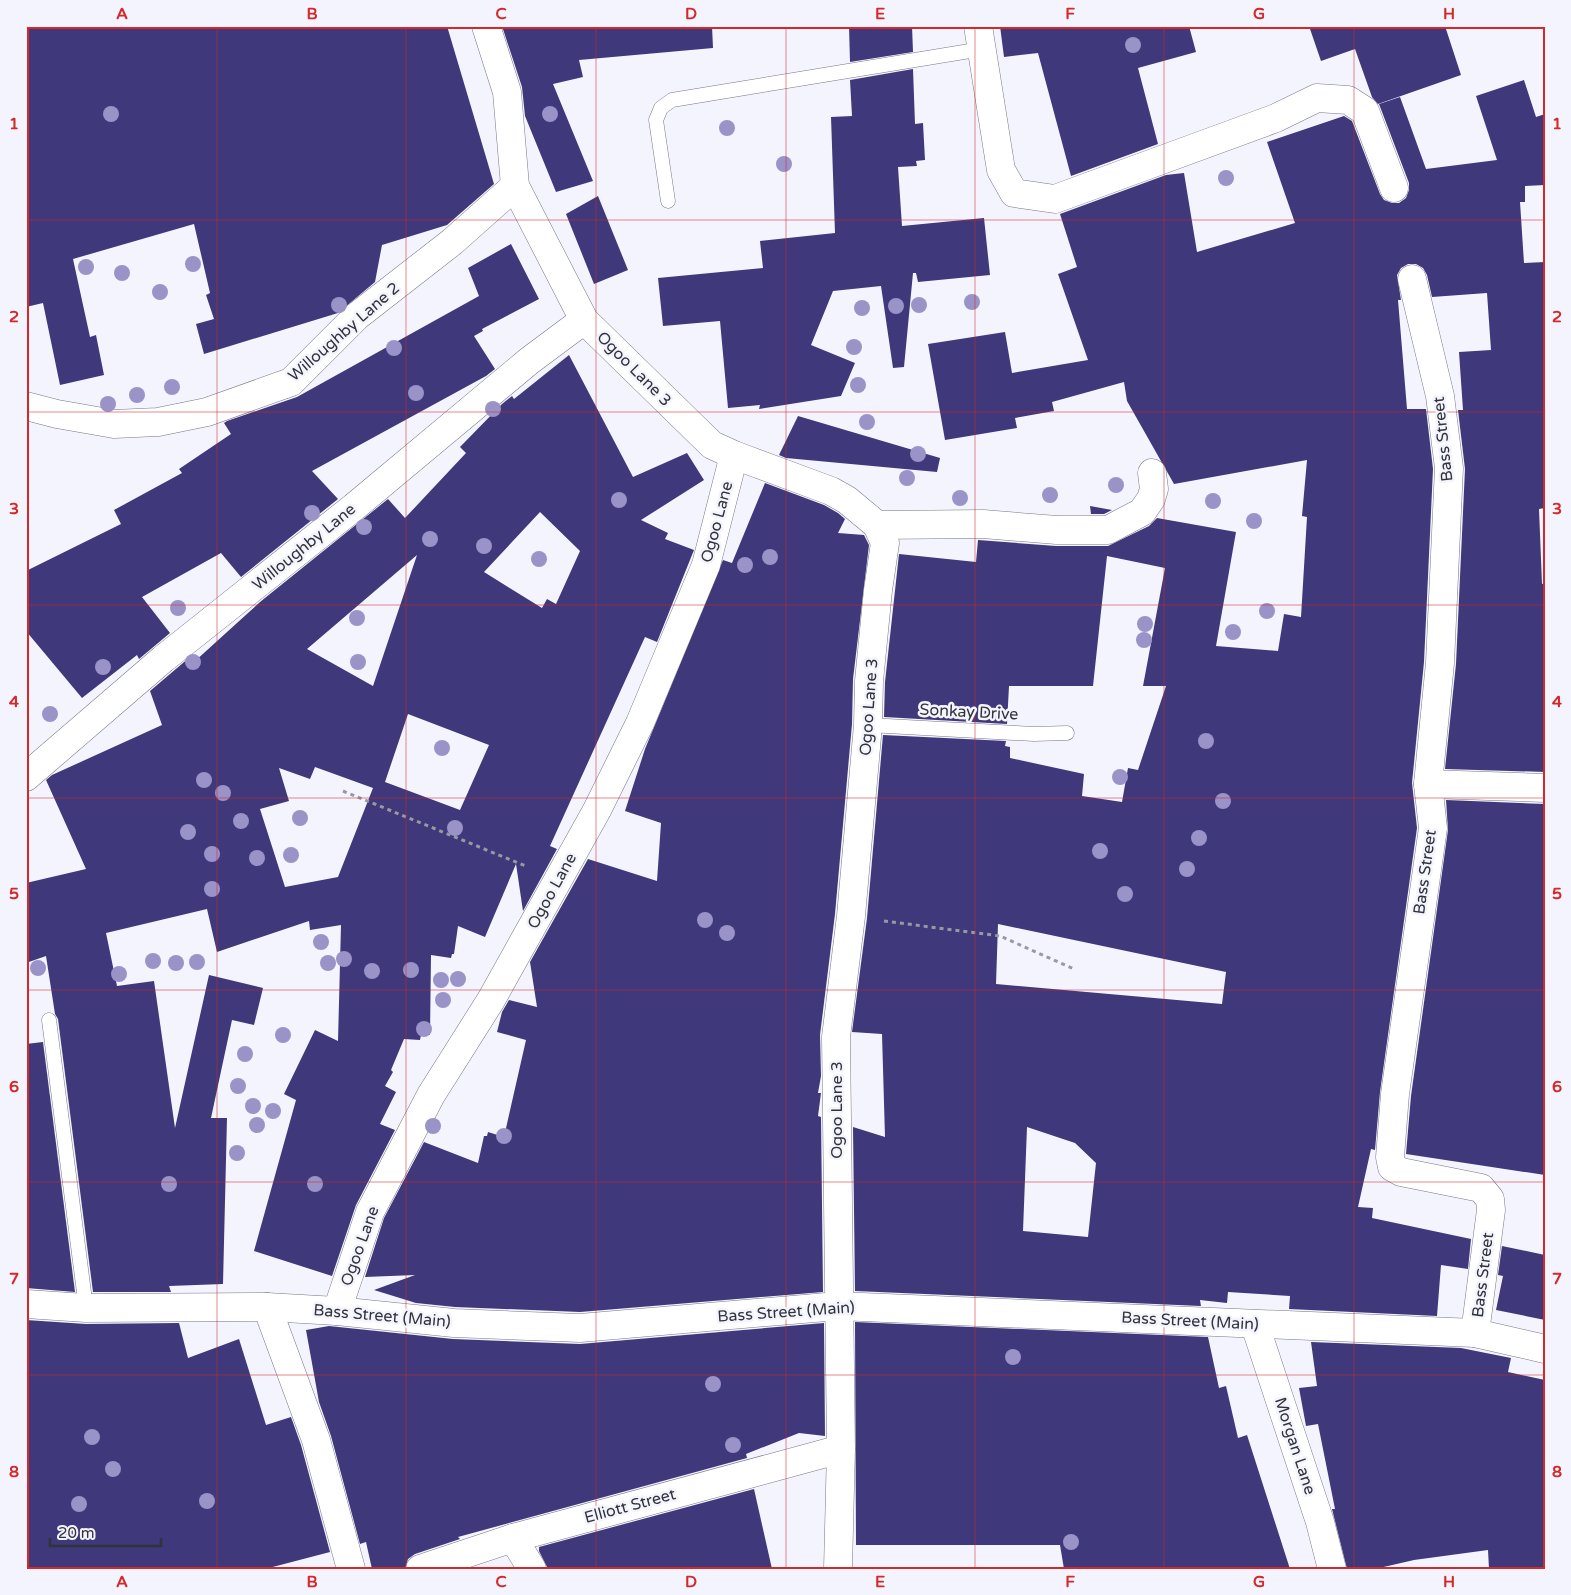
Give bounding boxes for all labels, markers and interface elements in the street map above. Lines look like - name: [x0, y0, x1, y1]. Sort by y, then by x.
- text: A: [116, 4, 128, 24]
- text: B: [306, 4, 318, 24]
- text: C: [495, 4, 507, 24]
- text: D: [685, 4, 697, 24]
- text: E: [875, 4, 885, 24]
- text: F: [1065, 4, 1075, 24]
- text: G: [1253, 4, 1265, 24]
- text: H: [1443, 4, 1455, 24]
- text: 1: [9, 114, 19, 134]
- text: 1: [1552, 114, 1562, 134]
- street label: Willoughby Lane 2: [284, 278, 404, 386]
- text: 2: [9, 307, 19, 327]
- text: 2: [1552, 307, 1562, 327]
- street label: Ogoo Lane 3: [592, 327, 676, 411]
- street label: Bass Street: [1429, 396, 1457, 482]
- street label: Ogoo Lane: [697, 479, 737, 565]
- text: 3: [9, 499, 19, 519]
- street label: Willoughby Lane: [248, 499, 360, 595]
- text: 3: [1552, 499, 1562, 519]
- street label: Ogoo Lane 3: [856, 658, 882, 756]
- text: 4: [9, 692, 19, 712]
- text: 4: [1552, 692, 1562, 712]
- street label: Sonkay Drive: [919, 699, 1019, 725]
- street label: Bass Street: [1409, 828, 1441, 916]
- street label: Ogoo Lane: [523, 850, 581, 932]
- text: 5: [9, 884, 19, 904]
- text: 5: [1552, 884, 1562, 904]
- street label: Ogoo Lane 3: [827, 1061, 847, 1159]
- text: 6: [9, 1077, 19, 1097]
- text: 6: [1552, 1077, 1562, 1097]
- street label: Ogoo Lane: [336, 1203, 384, 1289]
- street label: Bass Street: [1468, 1231, 1498, 1319]
- text: 7: [9, 1269, 19, 1289]
- text: 7: [1552, 1269, 1562, 1289]
- street label: Bass Street (Main): [717, 1297, 855, 1327]
- street label: Bass Street (Main): [313, 1300, 451, 1332]
- street label: Bass Street (Main): [1121, 1307, 1259, 1335]
- street label: Morgan Lane: [1270, 1395, 1320, 1497]
- text: 8: [9, 1462, 19, 1482]
- text: 8: [1552, 1462, 1562, 1482]
- street label: Elliott Street: [582, 1484, 678, 1528]
- scale bar: [50, 1515, 161, 1547]
- text: 20 m: [58, 1524, 95, 1542]
- text: A: [116, 1572, 128, 1592]
- text: B: [306, 1572, 318, 1592]
- text: C: [495, 1572, 507, 1592]
- text: D: [685, 1572, 697, 1592]
- text: E: [875, 1572, 885, 1592]
- text: F: [1065, 1572, 1075, 1592]
- text: G: [1253, 1572, 1265, 1592]
- text: H: [1443, 1572, 1455, 1592]

